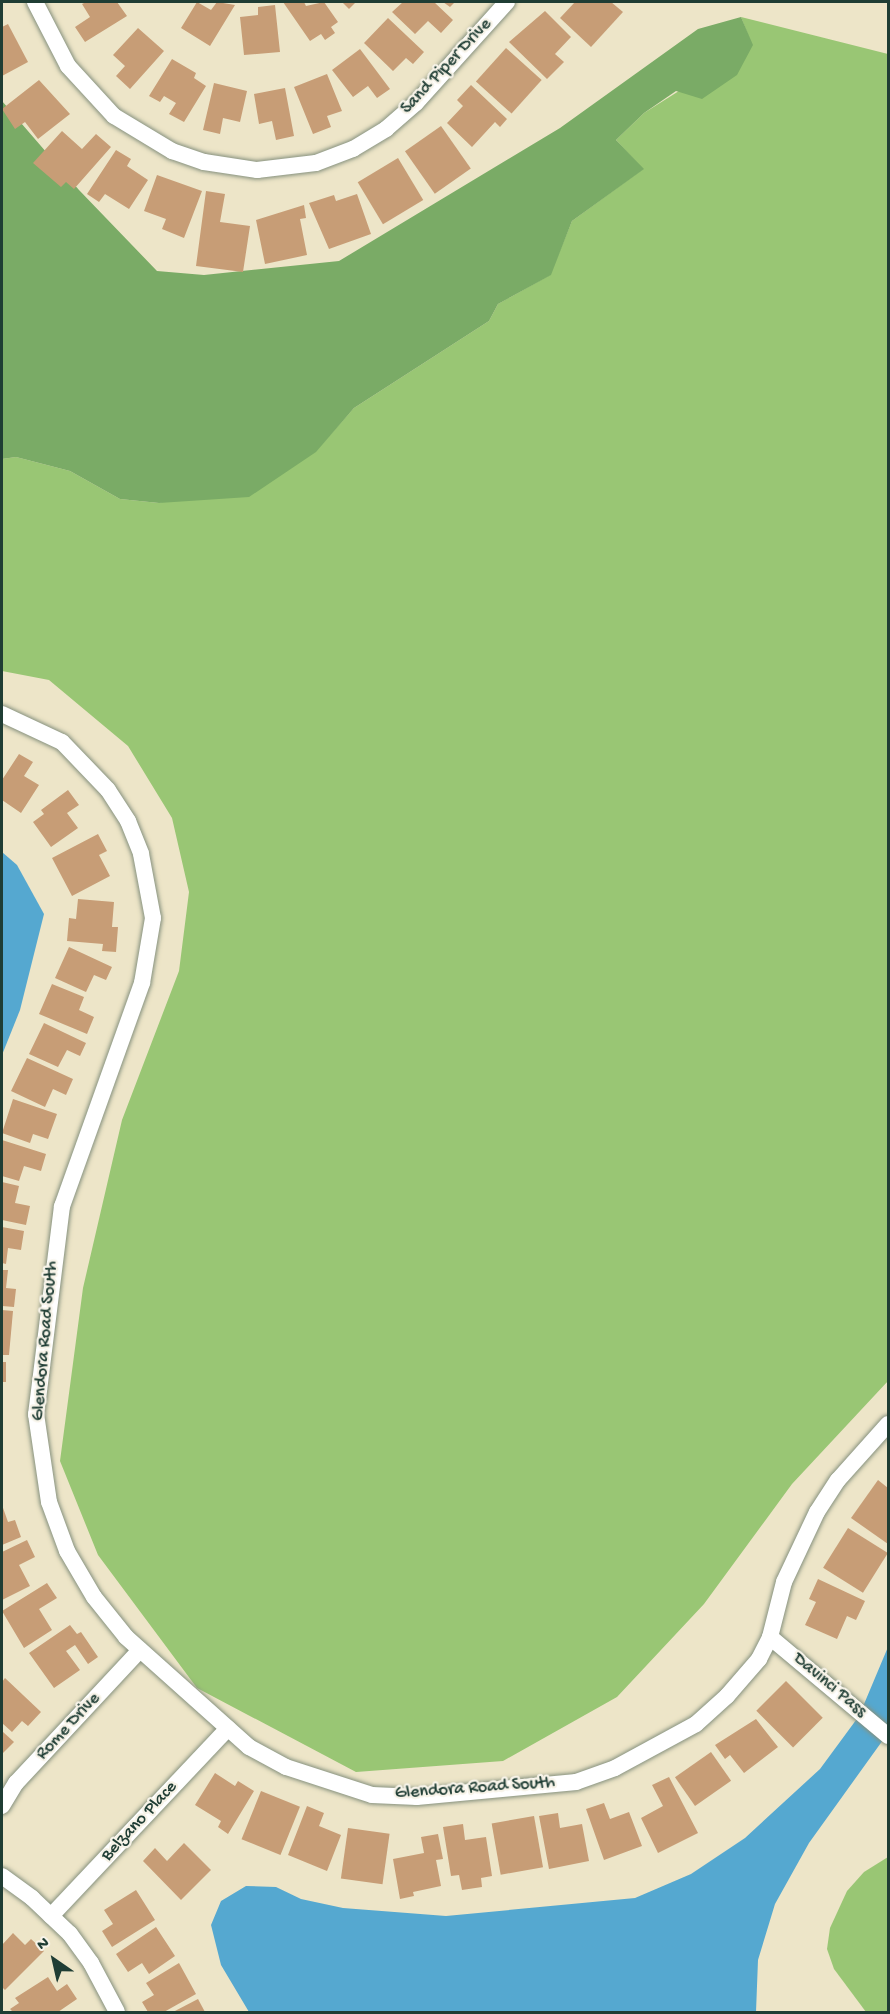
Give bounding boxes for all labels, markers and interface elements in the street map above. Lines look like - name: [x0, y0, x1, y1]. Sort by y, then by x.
- street label: Sand Piper Drive: [397, 14, 497, 120]
- street label: Glendora Road South: [28, 1260, 64, 1422]
- street label: Davinci Pass: [788, 1649, 870, 1723]
- street label: Rome Drive: [32, 1689, 106, 1765]
- street label: Glendora Road South: [394, 1773, 556, 1805]
- street label: Belzano Place: [97, 1777, 183, 1867]
- north arrow: [24, 1930, 84, 1990]
- text: N: [34, 1934, 53, 1955]

